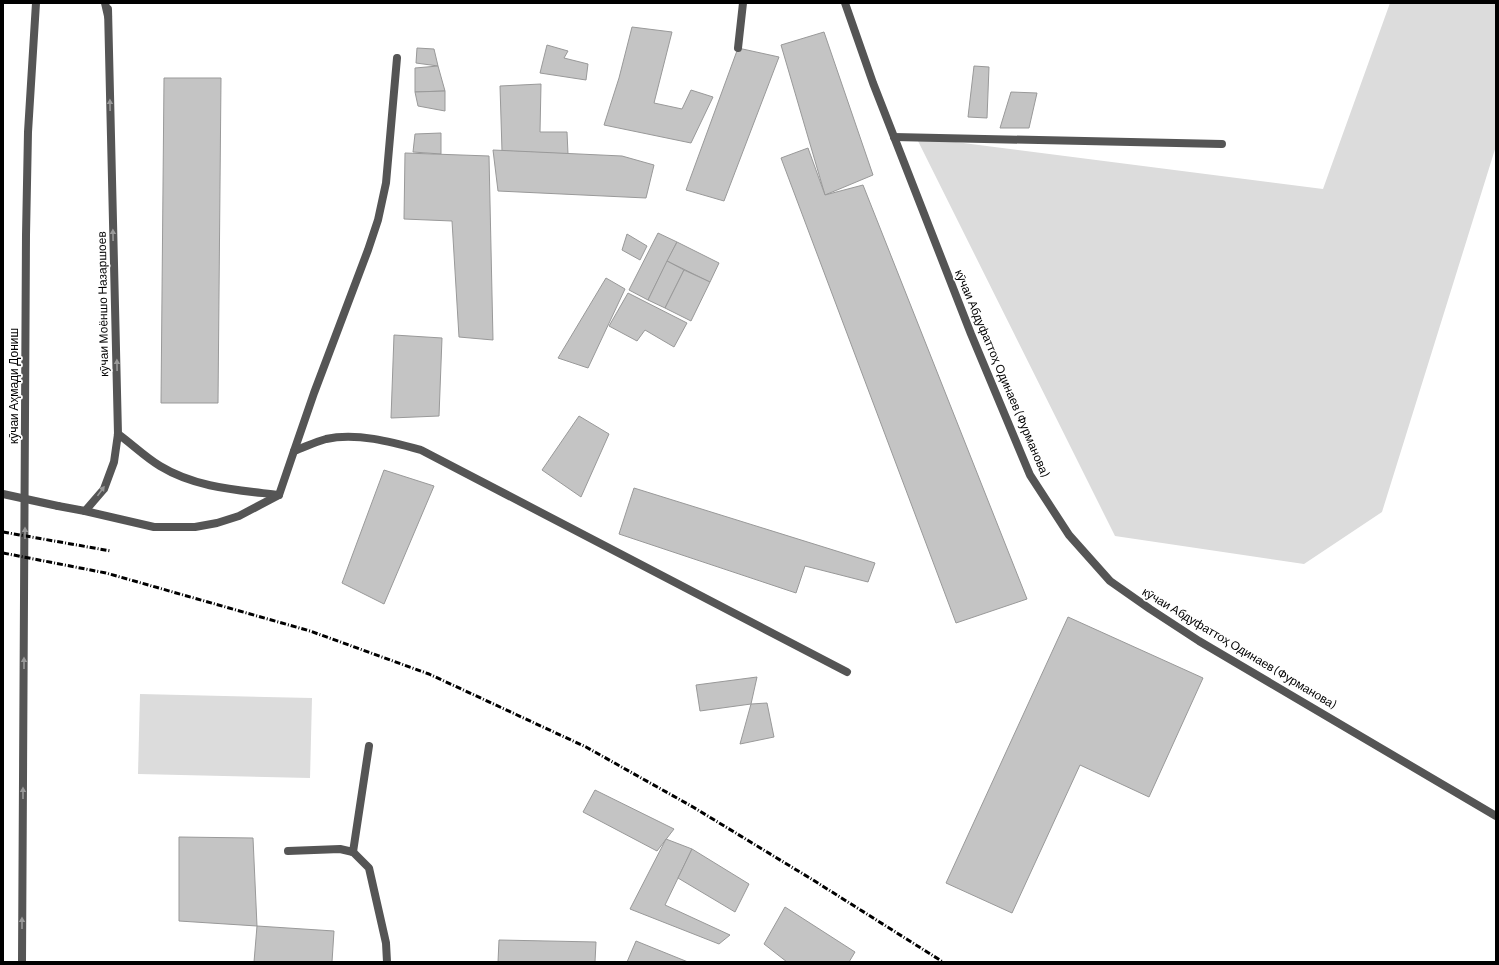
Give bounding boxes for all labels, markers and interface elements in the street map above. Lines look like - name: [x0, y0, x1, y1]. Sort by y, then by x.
- one-way arrow: [107, 98, 113, 111]
- one-way arrow: [110, 229, 117, 241]
- street label: кӯчаи Моёншо Назаршоев: [94, 231, 111, 377]
- street label: кӯчаи Абдуфаттоҳ Одинаев (Фурманова): [952, 267, 1053, 479]
- street label: кӯчаи Аҳмади Дониш: [6, 328, 21, 444]
- one-way arrow: [113, 359, 120, 371]
- one-way arrow: [97, 486, 105, 497]
- one-way arrow: [22, 526, 28, 539]
- street label: кӯчаи Абдуфаттоҳ Одинаев (Фурманова): [1140, 584, 1340, 712]
- one-way arrow: [21, 656, 27, 669]
- one-way arrow: [20, 786, 26, 799]
- one-way arrow: [19, 916, 25, 929]

